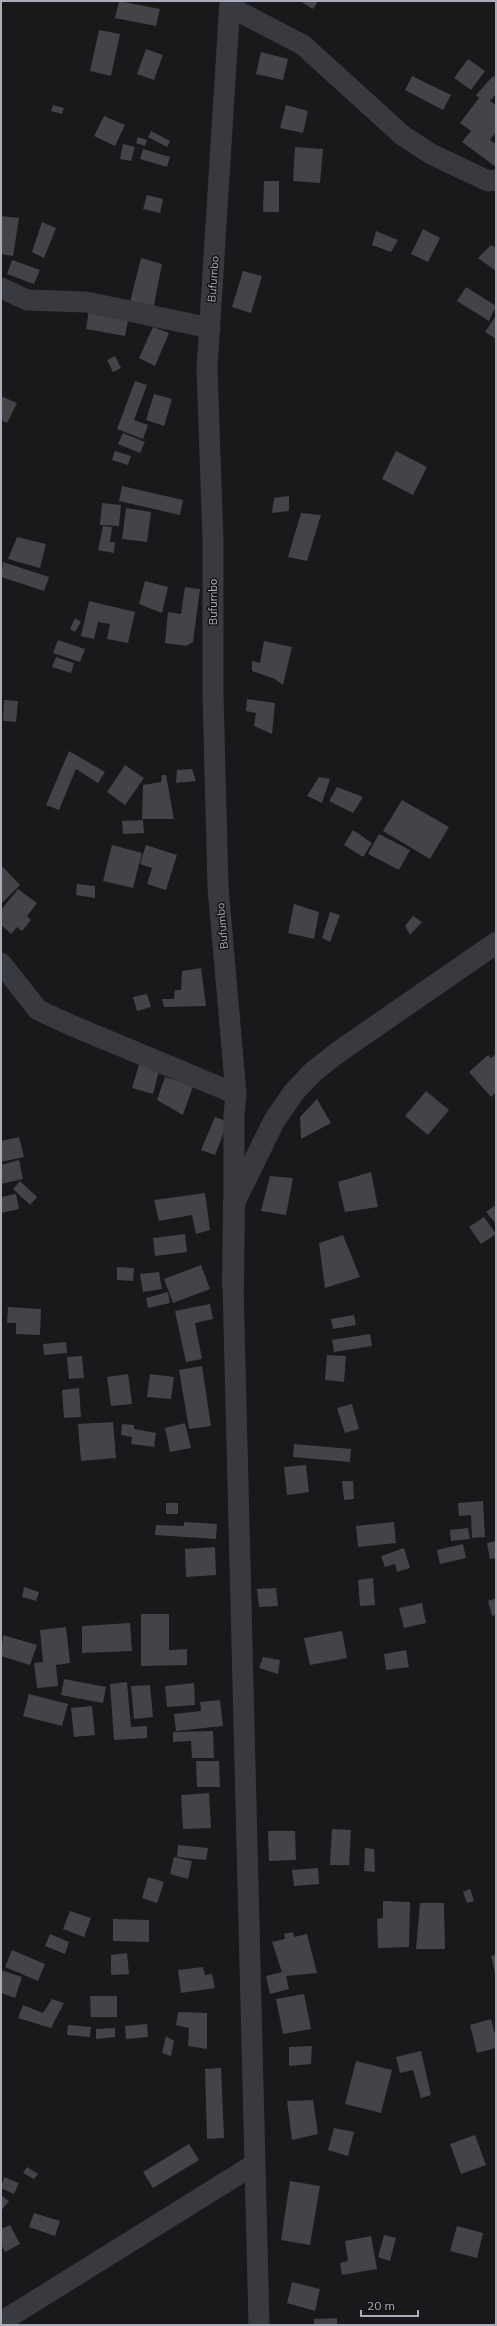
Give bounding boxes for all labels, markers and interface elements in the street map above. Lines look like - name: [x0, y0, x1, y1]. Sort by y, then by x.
- street label: Bufumbo: [204, 255, 222, 303]
- street label: Bufumbo: [206, 579, 220, 625]
- street label: Bufumbo: [213, 902, 231, 950]
- scale bar: [361, 2292, 418, 2318]
- text: 20 m: [367, 2298, 395, 2313]

